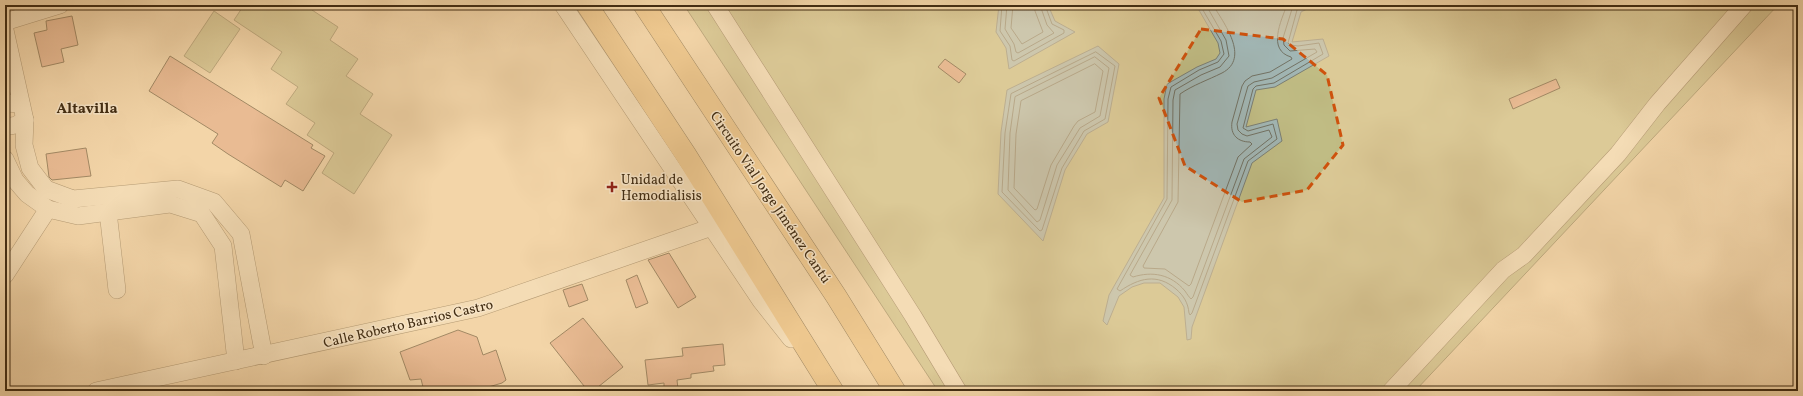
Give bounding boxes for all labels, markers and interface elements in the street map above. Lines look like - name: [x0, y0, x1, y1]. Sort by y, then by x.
- district label: Altavilla: [56, 99, 118, 120]
- street label: Circuito Vial Jorge Jiménez Cantú: [705, 108, 835, 288]
- place label: Unidad de Hemodialisis: [621, 171, 702, 206]
- marker: Unidad de Hemodialisis: [606, 181, 618, 193]
- street label: Calle Roberto Barrios Castro: [321, 296, 495, 353]

